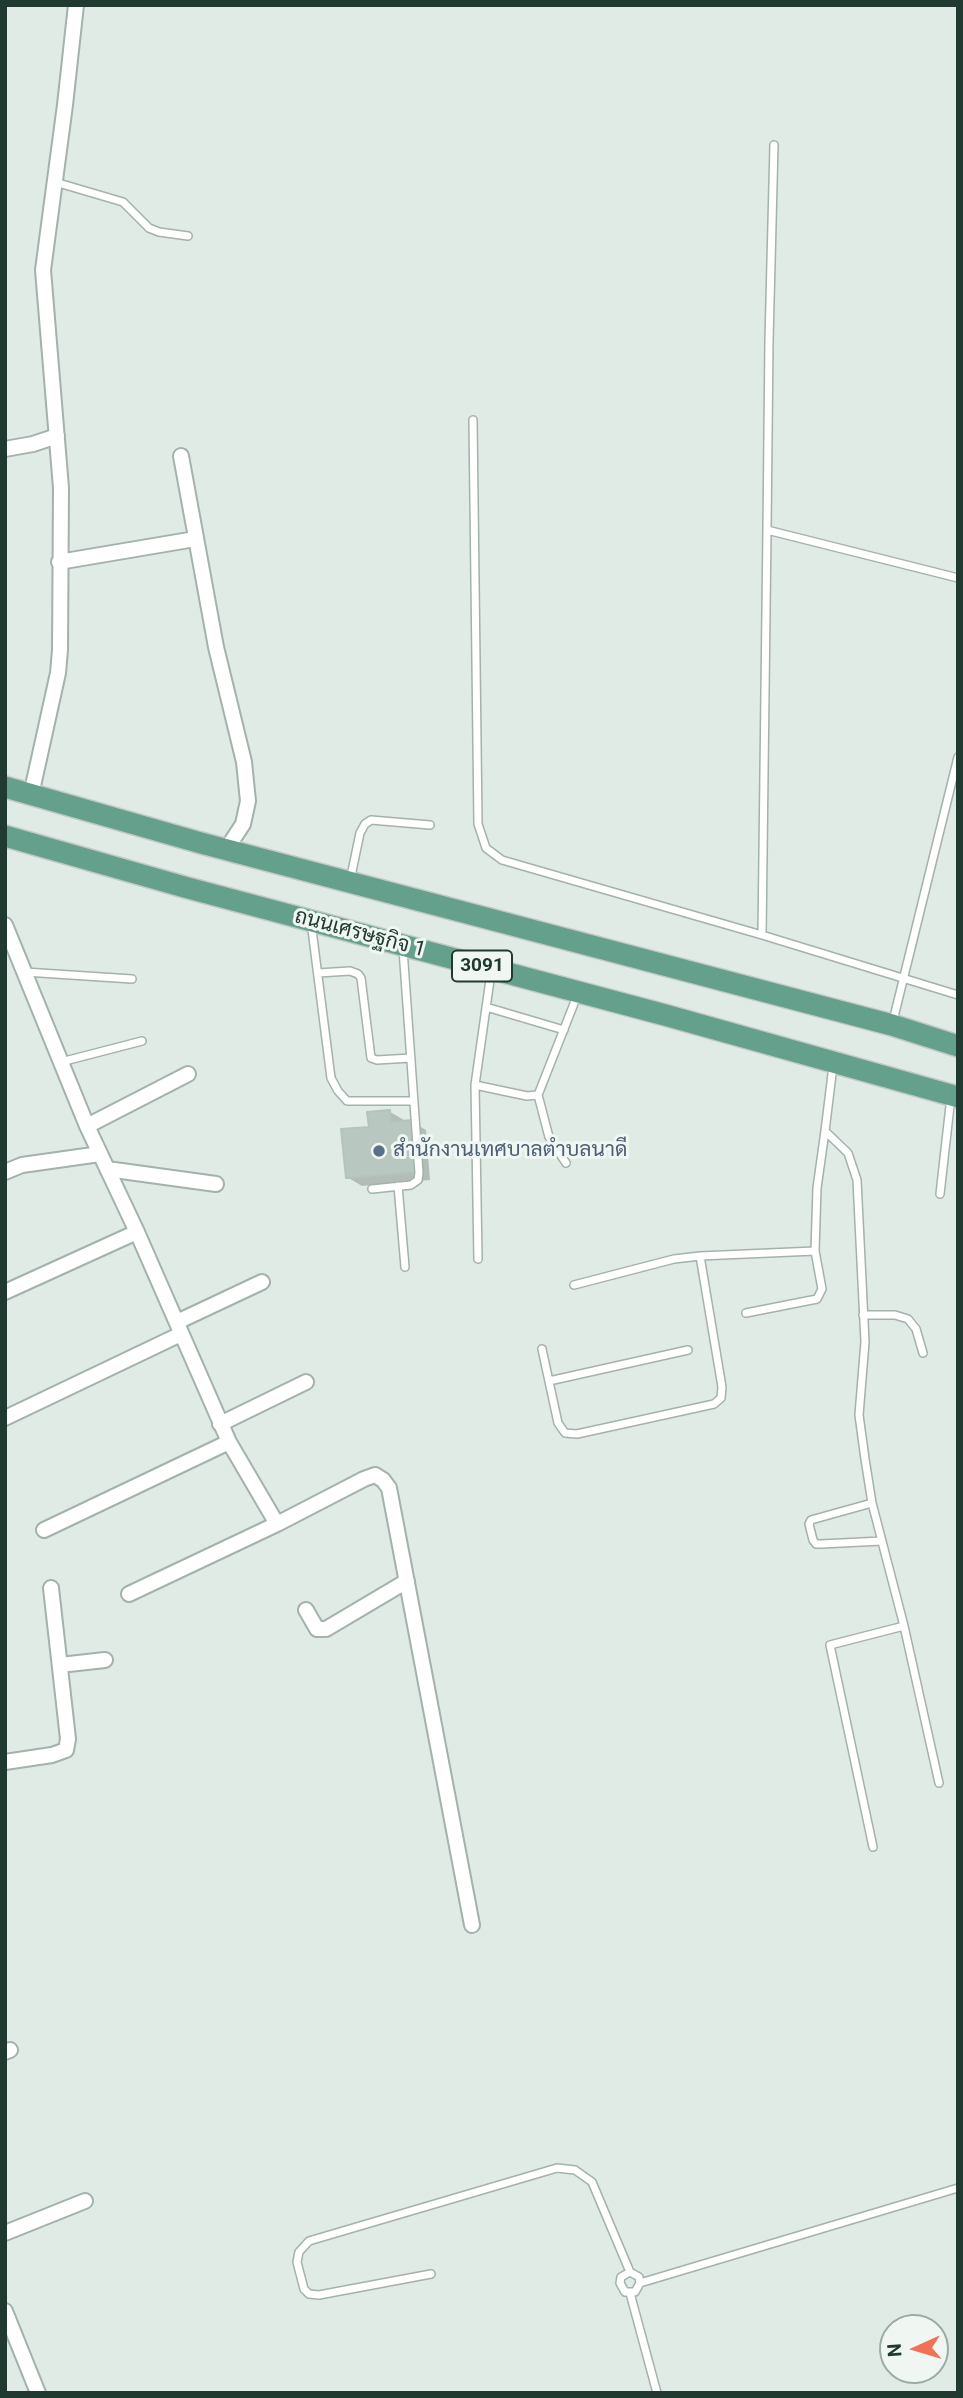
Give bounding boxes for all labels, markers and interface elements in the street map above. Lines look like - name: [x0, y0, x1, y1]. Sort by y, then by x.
- street label: ถนนเศรษฐกิจ 1: [292, 904, 428, 964]
- road number: 3091: [452, 950, 512, 982]
- place label: สำนักงานเทศบาลตำบลนาดี: [393, 1138, 627, 1164]
- marker: สำนักงานเทศบาลตำบลนาดี: [371, 1143, 387, 1159]
- north arrow: [879, 2314, 949, 2384]
- text: N: [883, 2343, 906, 2358]

